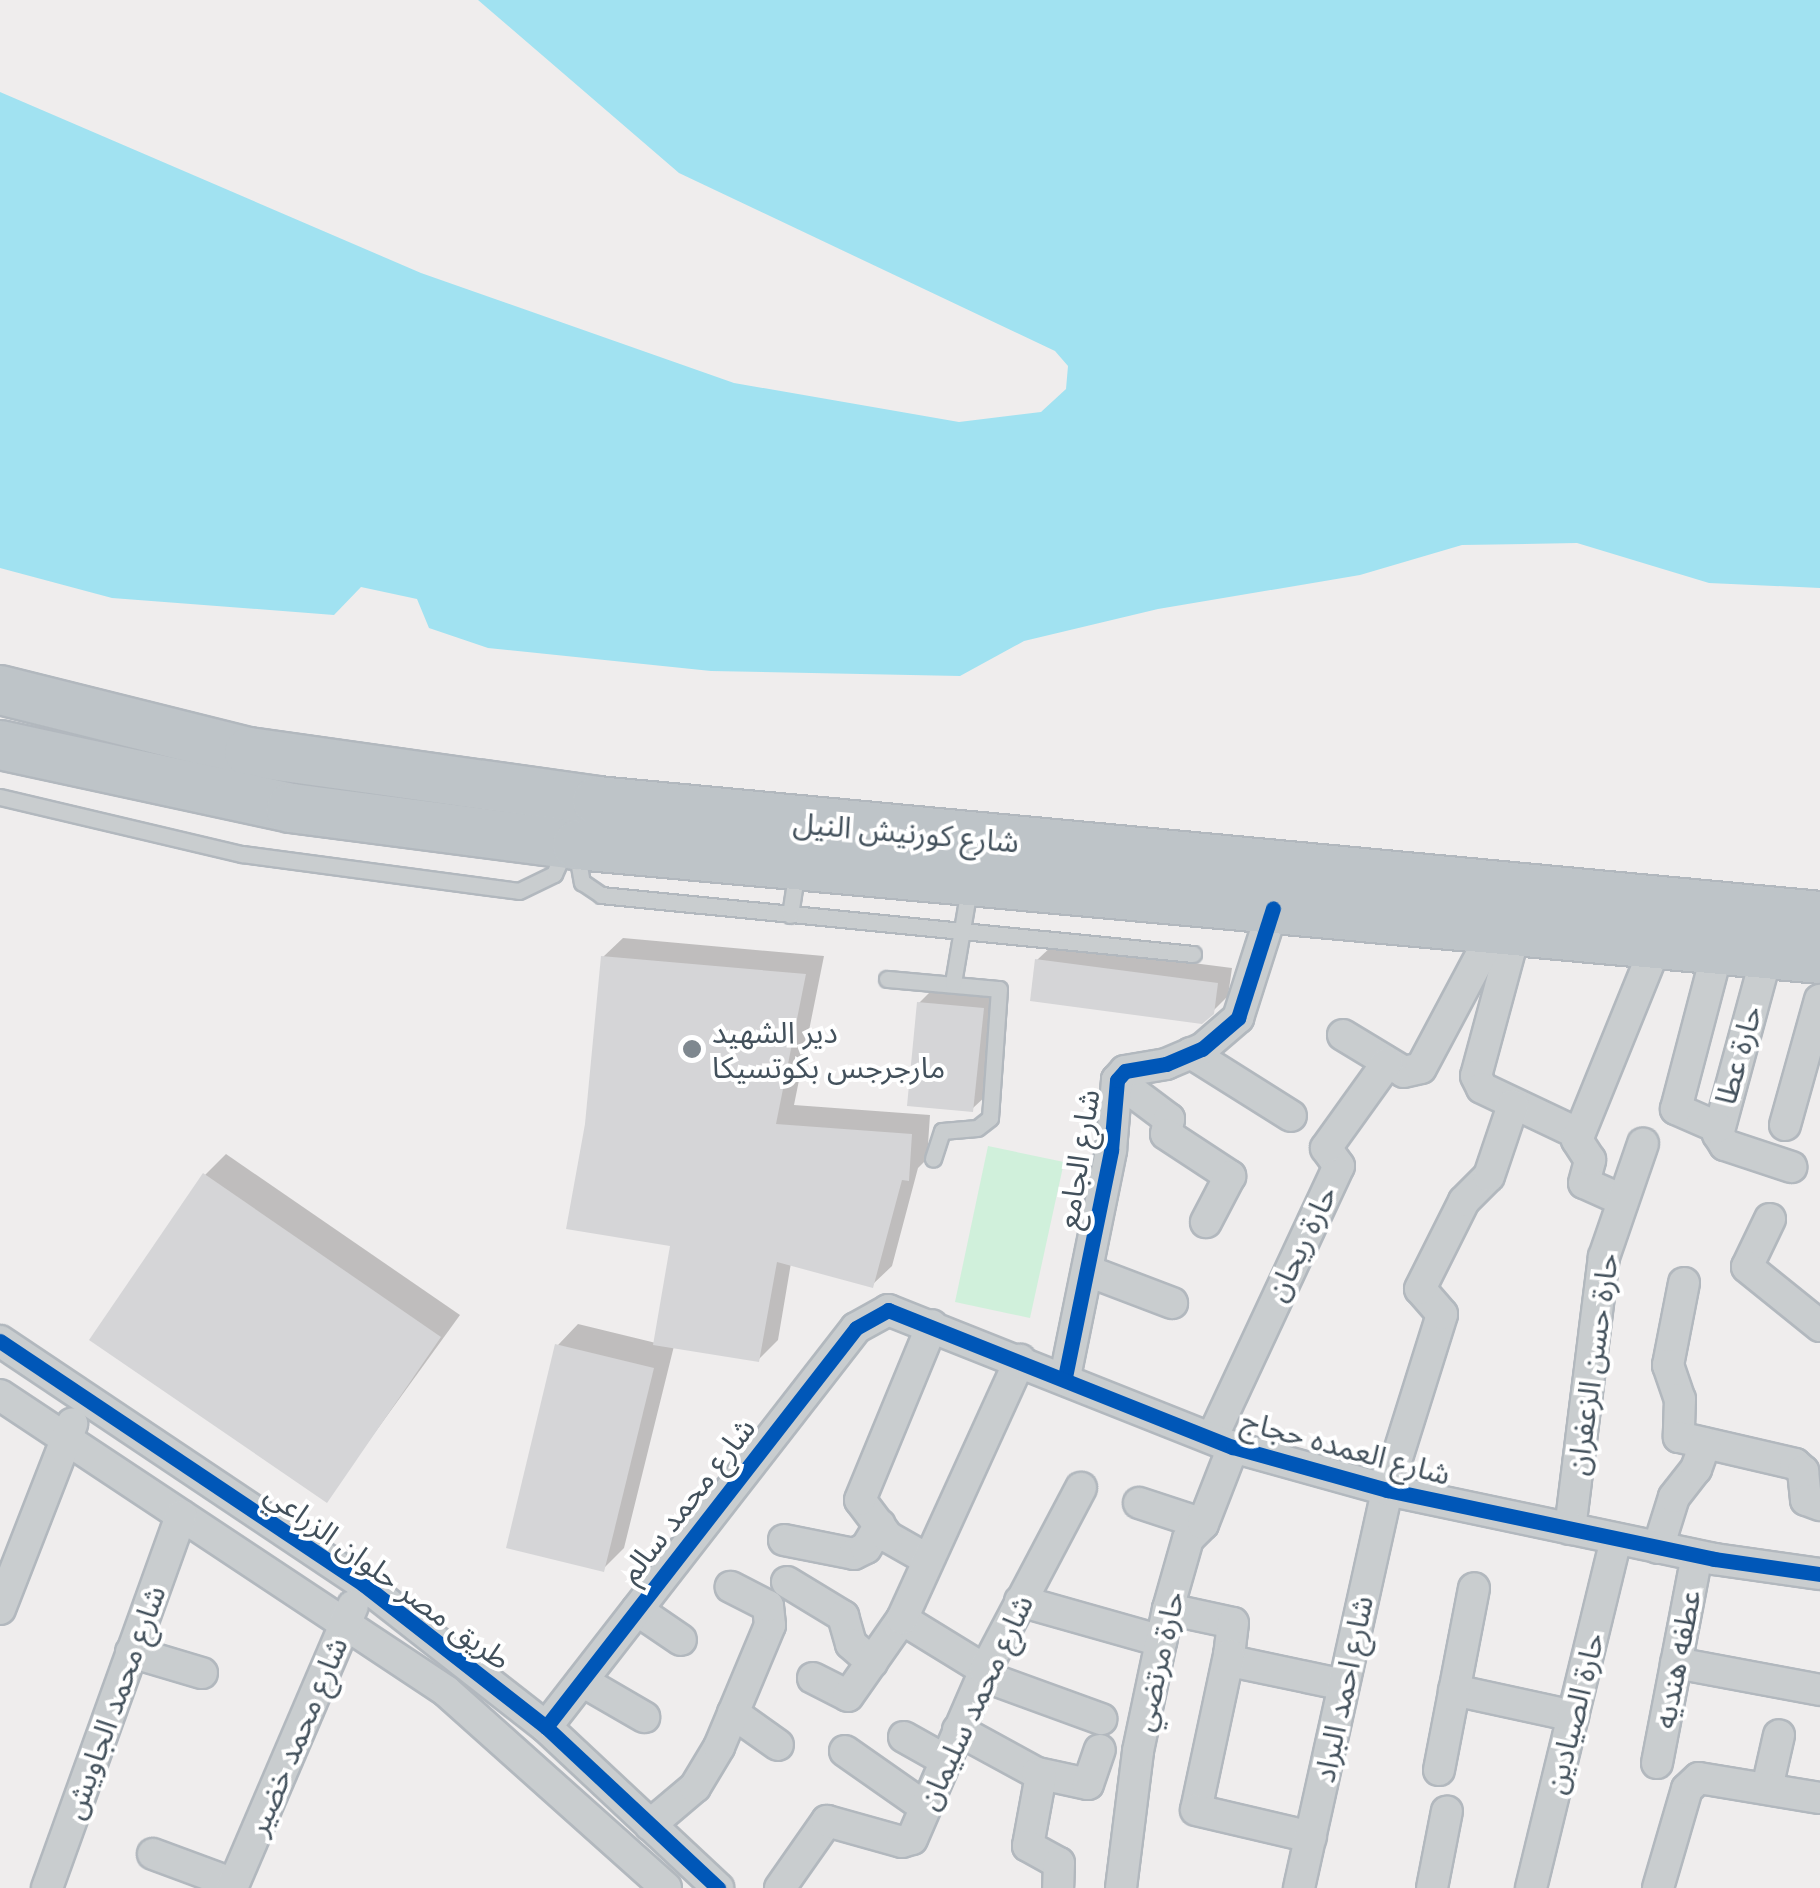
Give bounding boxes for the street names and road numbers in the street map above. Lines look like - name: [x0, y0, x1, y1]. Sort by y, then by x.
- street label: شارع كورنيش النيل: [792, 804, 1020, 860]
- street label: حارة عطا: [1707, 1001, 1769, 1109]
- street label: شارع الجامع: [1049, 1087, 1107, 1231]
- street label: حارة ريحان: [1258, 1180, 1344, 1306]
- street label: حارة حسن الزعفران: [1559, 1251, 1625, 1477]
- street label: شارع العمده حجاج: [1238, 1402, 1454, 1492]
- street label: شارع محمد سالم: [611, 1410, 763, 1590]
- street label: طريق مصر حلوان الزراعي: [258, 1475, 518, 1677]
- street label: شارع محمد الجاويش: [55, 1580, 173, 1824]
- street label: عطفه هنديه: [1646, 1587, 1708, 1731]
- street label: حارة مرتضي: [1124, 1588, 1192, 1734]
- street label: شارع محمد سليمان: [910, 1589, 1040, 1815]
- street label: شارع احمد البراد: [1306, 1592, 1380, 1786]
- street label: حارة الصيادين: [1537, 1629, 1611, 1797]
- street label: شارع محمد خضير: [239, 1632, 355, 1840]

